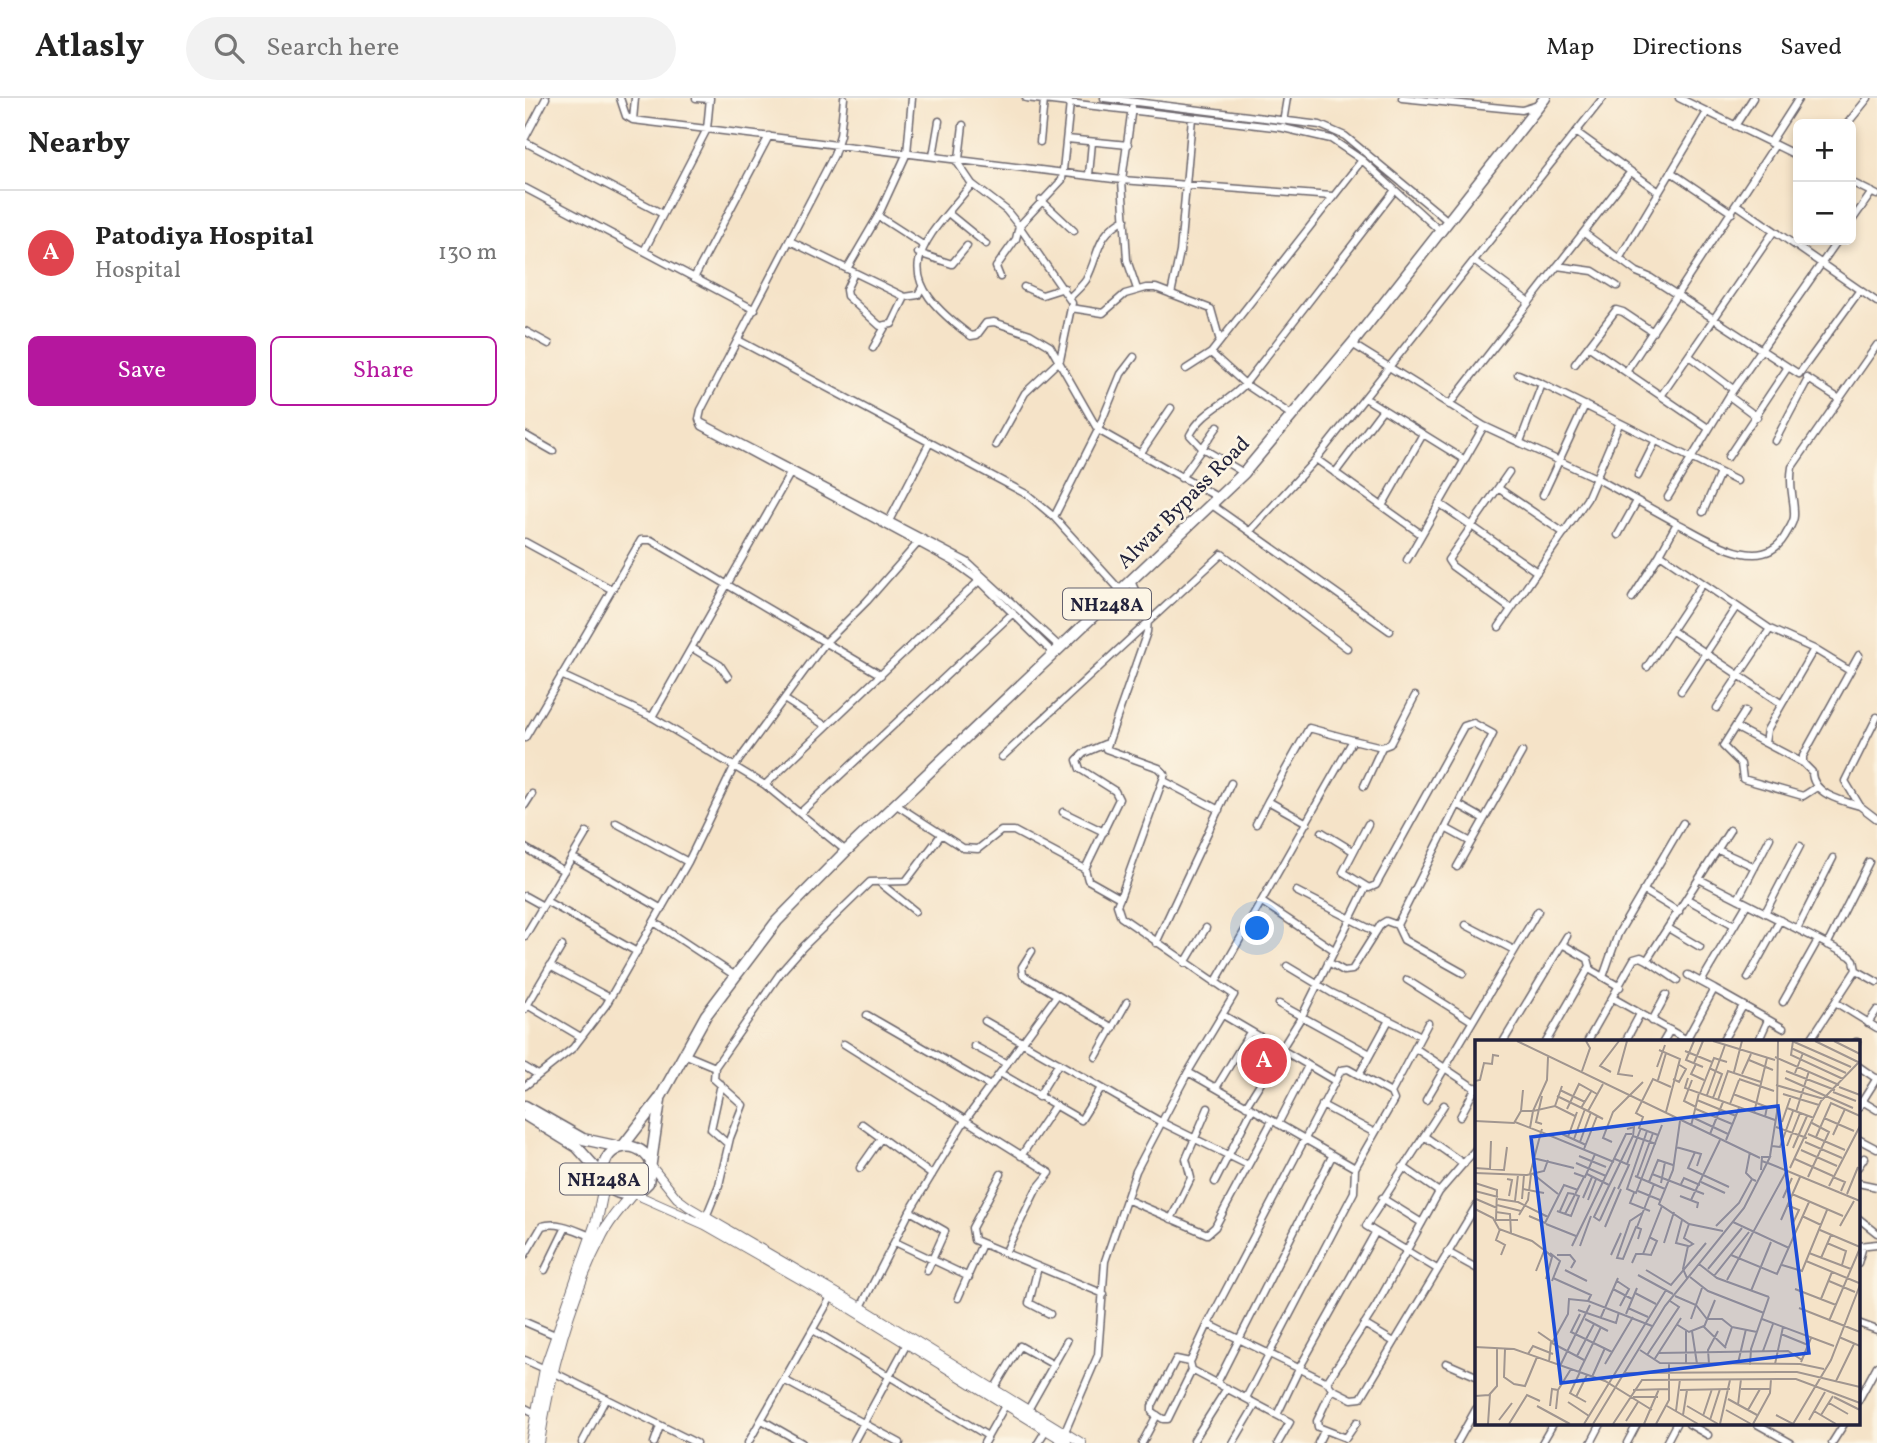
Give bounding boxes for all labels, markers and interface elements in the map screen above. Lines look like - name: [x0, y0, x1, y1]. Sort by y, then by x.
- search box: [186, 17, 676, 80]
- text: Atlasly: [35, 25, 144, 71]
- icon: search: [210, 29, 248, 67]
- text: Search here: [266, 30, 399, 66]
- text: Map: [1546, 31, 1594, 65]
- text: Directions: [1632, 31, 1742, 65]
- text: Saved: [1780, 31, 1842, 65]
- map controls: [1793, 119, 1856, 245]
- button: +: [1793, 119, 1856, 182]
- text: Nearby: [28, 123, 130, 165]
- button: −: [1793, 182, 1856, 245]
- text: Patodiya Hospital: [95, 219, 314, 255]
- text: A: [43, 237, 59, 269]
- text: 130 m: [438, 237, 497, 269]
- text: Hospital: [95, 255, 181, 287]
- button: Save: [28, 336, 256, 406]
- button: Share: [270, 336, 497, 406]
- street label: Alwar Bypass Road: [1111, 430, 1257, 576]
- road number: NH248A: [1063, 589, 1151, 620]
- your location: [1240, 911, 1274, 945]
- pin: A: [1241, 1035, 1287, 1087]
- inset map: [1475, 1040, 1860, 1426]
- road number: NH248A: [560, 1163, 648, 1194]

